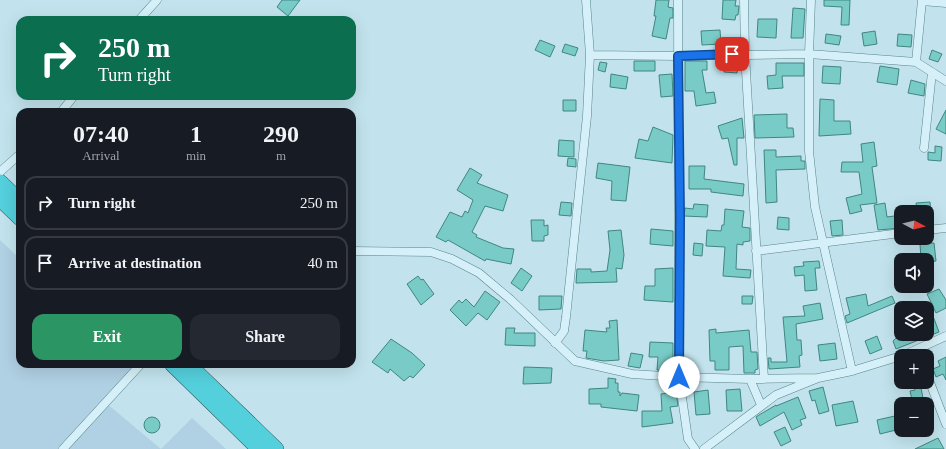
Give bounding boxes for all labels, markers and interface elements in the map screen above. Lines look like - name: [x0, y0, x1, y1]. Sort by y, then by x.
- icon: right: [32, 32, 84, 84]
- text: 250 m: [98, 32, 170, 63]
- pin: [715, 37, 749, 71]
- icon: arrive: [721, 43, 743, 65]
- text: Turn right: [98, 65, 171, 85]
- text: 07:40: [73, 121, 129, 147]
- text: 1: [190, 121, 202, 147]
- text: 290: [263, 121, 299, 147]
- text: Arrival: [82, 148, 120, 163]
- text: min: [186, 148, 206, 163]
- text: m: [276, 148, 286, 163]
- icon: right: [34, 192, 56, 214]
- text: Turn right: [68, 195, 135, 211]
- text: 250 m: [300, 195, 338, 211]
- north arrow: [894, 205, 934, 245]
- map controls: [894, 205, 934, 437]
- icon: arrive: [34, 252, 56, 274]
- button: sound: [894, 253, 934, 293]
- text: Arrive at destination: [68, 255, 201, 271]
- text: 40 m: [308, 255, 338, 271]
- button: layers: [894, 301, 934, 341]
- button: Exit: [32, 314, 182, 360]
- button: Share: [190, 314, 340, 360]
- button: +: [894, 349, 934, 389]
- position arrow: [658, 356, 700, 398]
- button: −: [894, 397, 934, 437]

